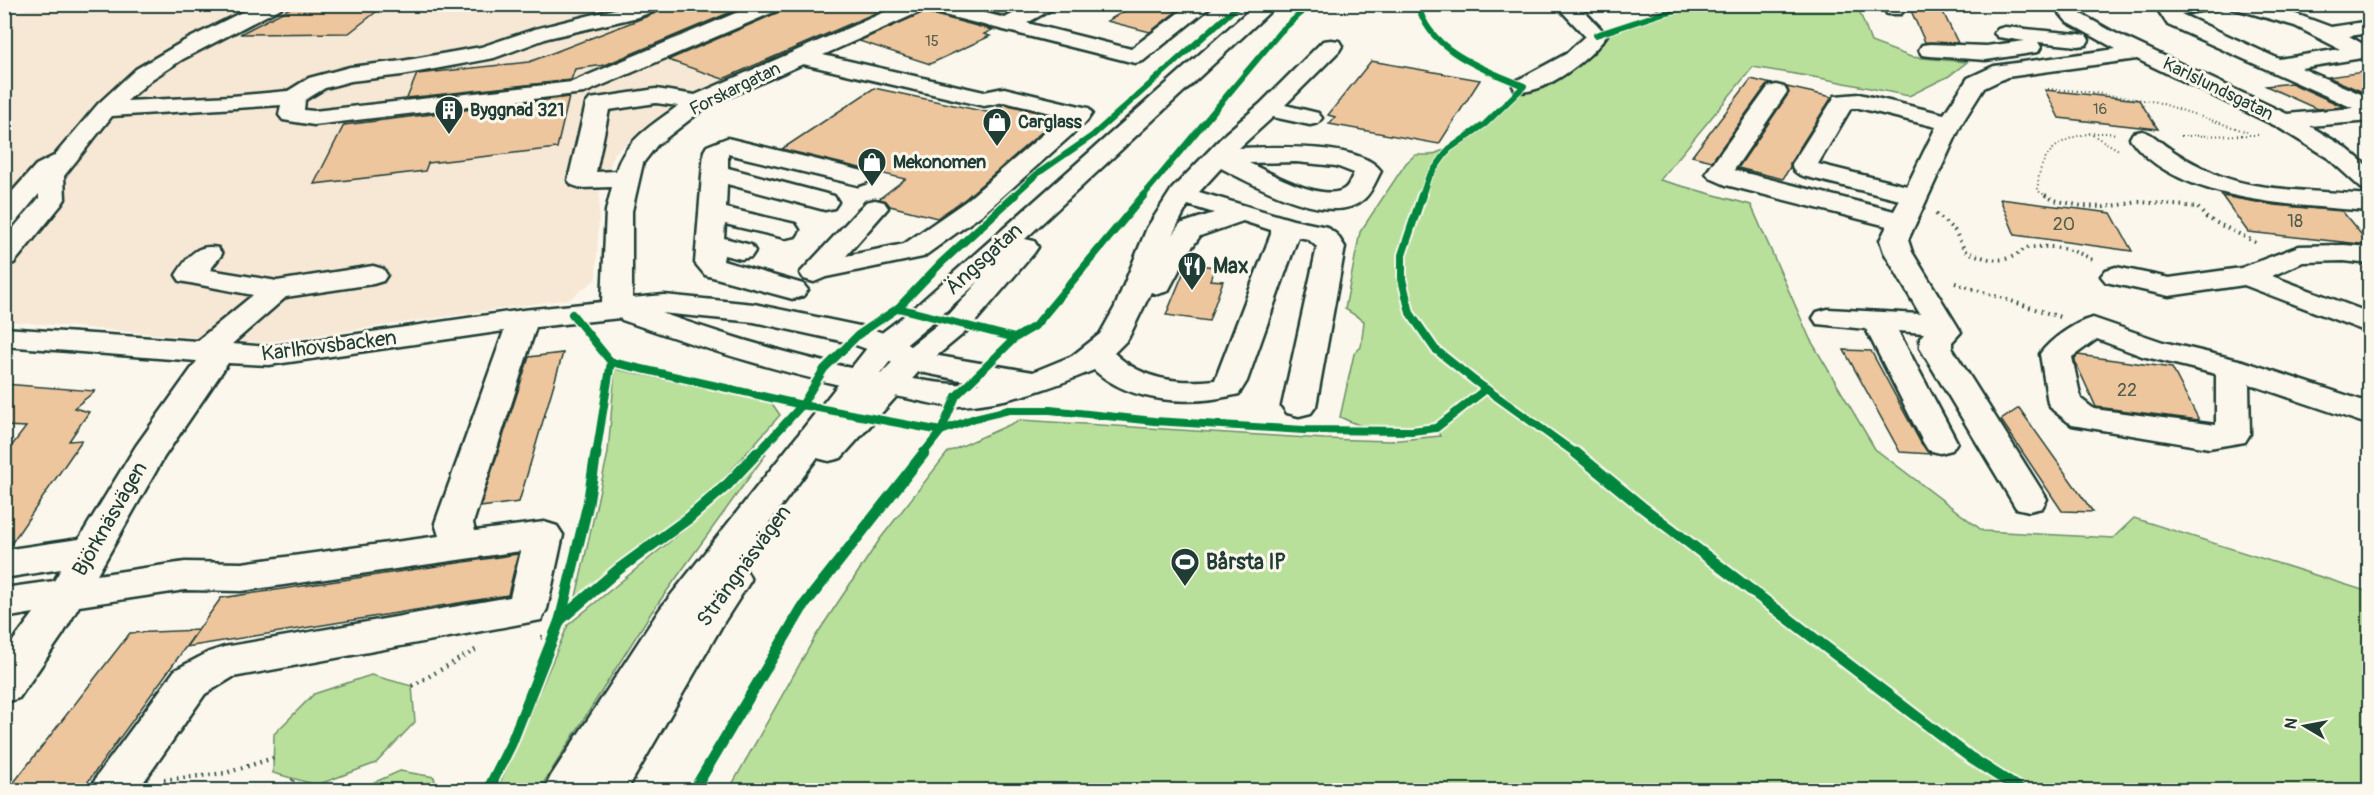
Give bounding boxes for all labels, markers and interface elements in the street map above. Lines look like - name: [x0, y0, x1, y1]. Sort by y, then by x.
- house number: 15: [925, 32, 939, 51]
- street label: Karlslundsgatan: [2159, 52, 2277, 126]
- street label: Forskargatan: [686, 57, 784, 121]
- building icon: Byggnad 321: [433, 94, 465, 136]
- place label: Byggnad 321: [470, 99, 564, 122]
- house number: 16: [2093, 100, 2107, 119]
- shop icon: Carglass: [981, 106, 1013, 148]
- place label: Carglass: [1018, 111, 1083, 134]
- shop icon: Mekonomen: [856, 146, 888, 188]
- place label: Mekonomen: [893, 151, 986, 174]
- house number: 18: [2287, 210, 2303, 233]
- house number: 20: [2053, 213, 2075, 236]
- street label: Ängsgatan: [940, 217, 1028, 301]
- restaurant icon: Max: [1176, 250, 1208, 292]
- place label: Max: [1213, 253, 1248, 280]
- street label: Karlhovsbacken: [260, 324, 398, 368]
- house number: 22: [2117, 379, 2137, 402]
- street label: Björknäsvägen: [66, 457, 154, 581]
- street label: Strängnäsvägen: [691, 500, 797, 632]
- sports icon: Bårsta IP: [1169, 546, 1201, 588]
- place label: Bårsta IP: [1206, 549, 1286, 576]
- north arrow: [2275, 696, 2335, 756]
- text: N: [2280, 716, 2302, 731]

